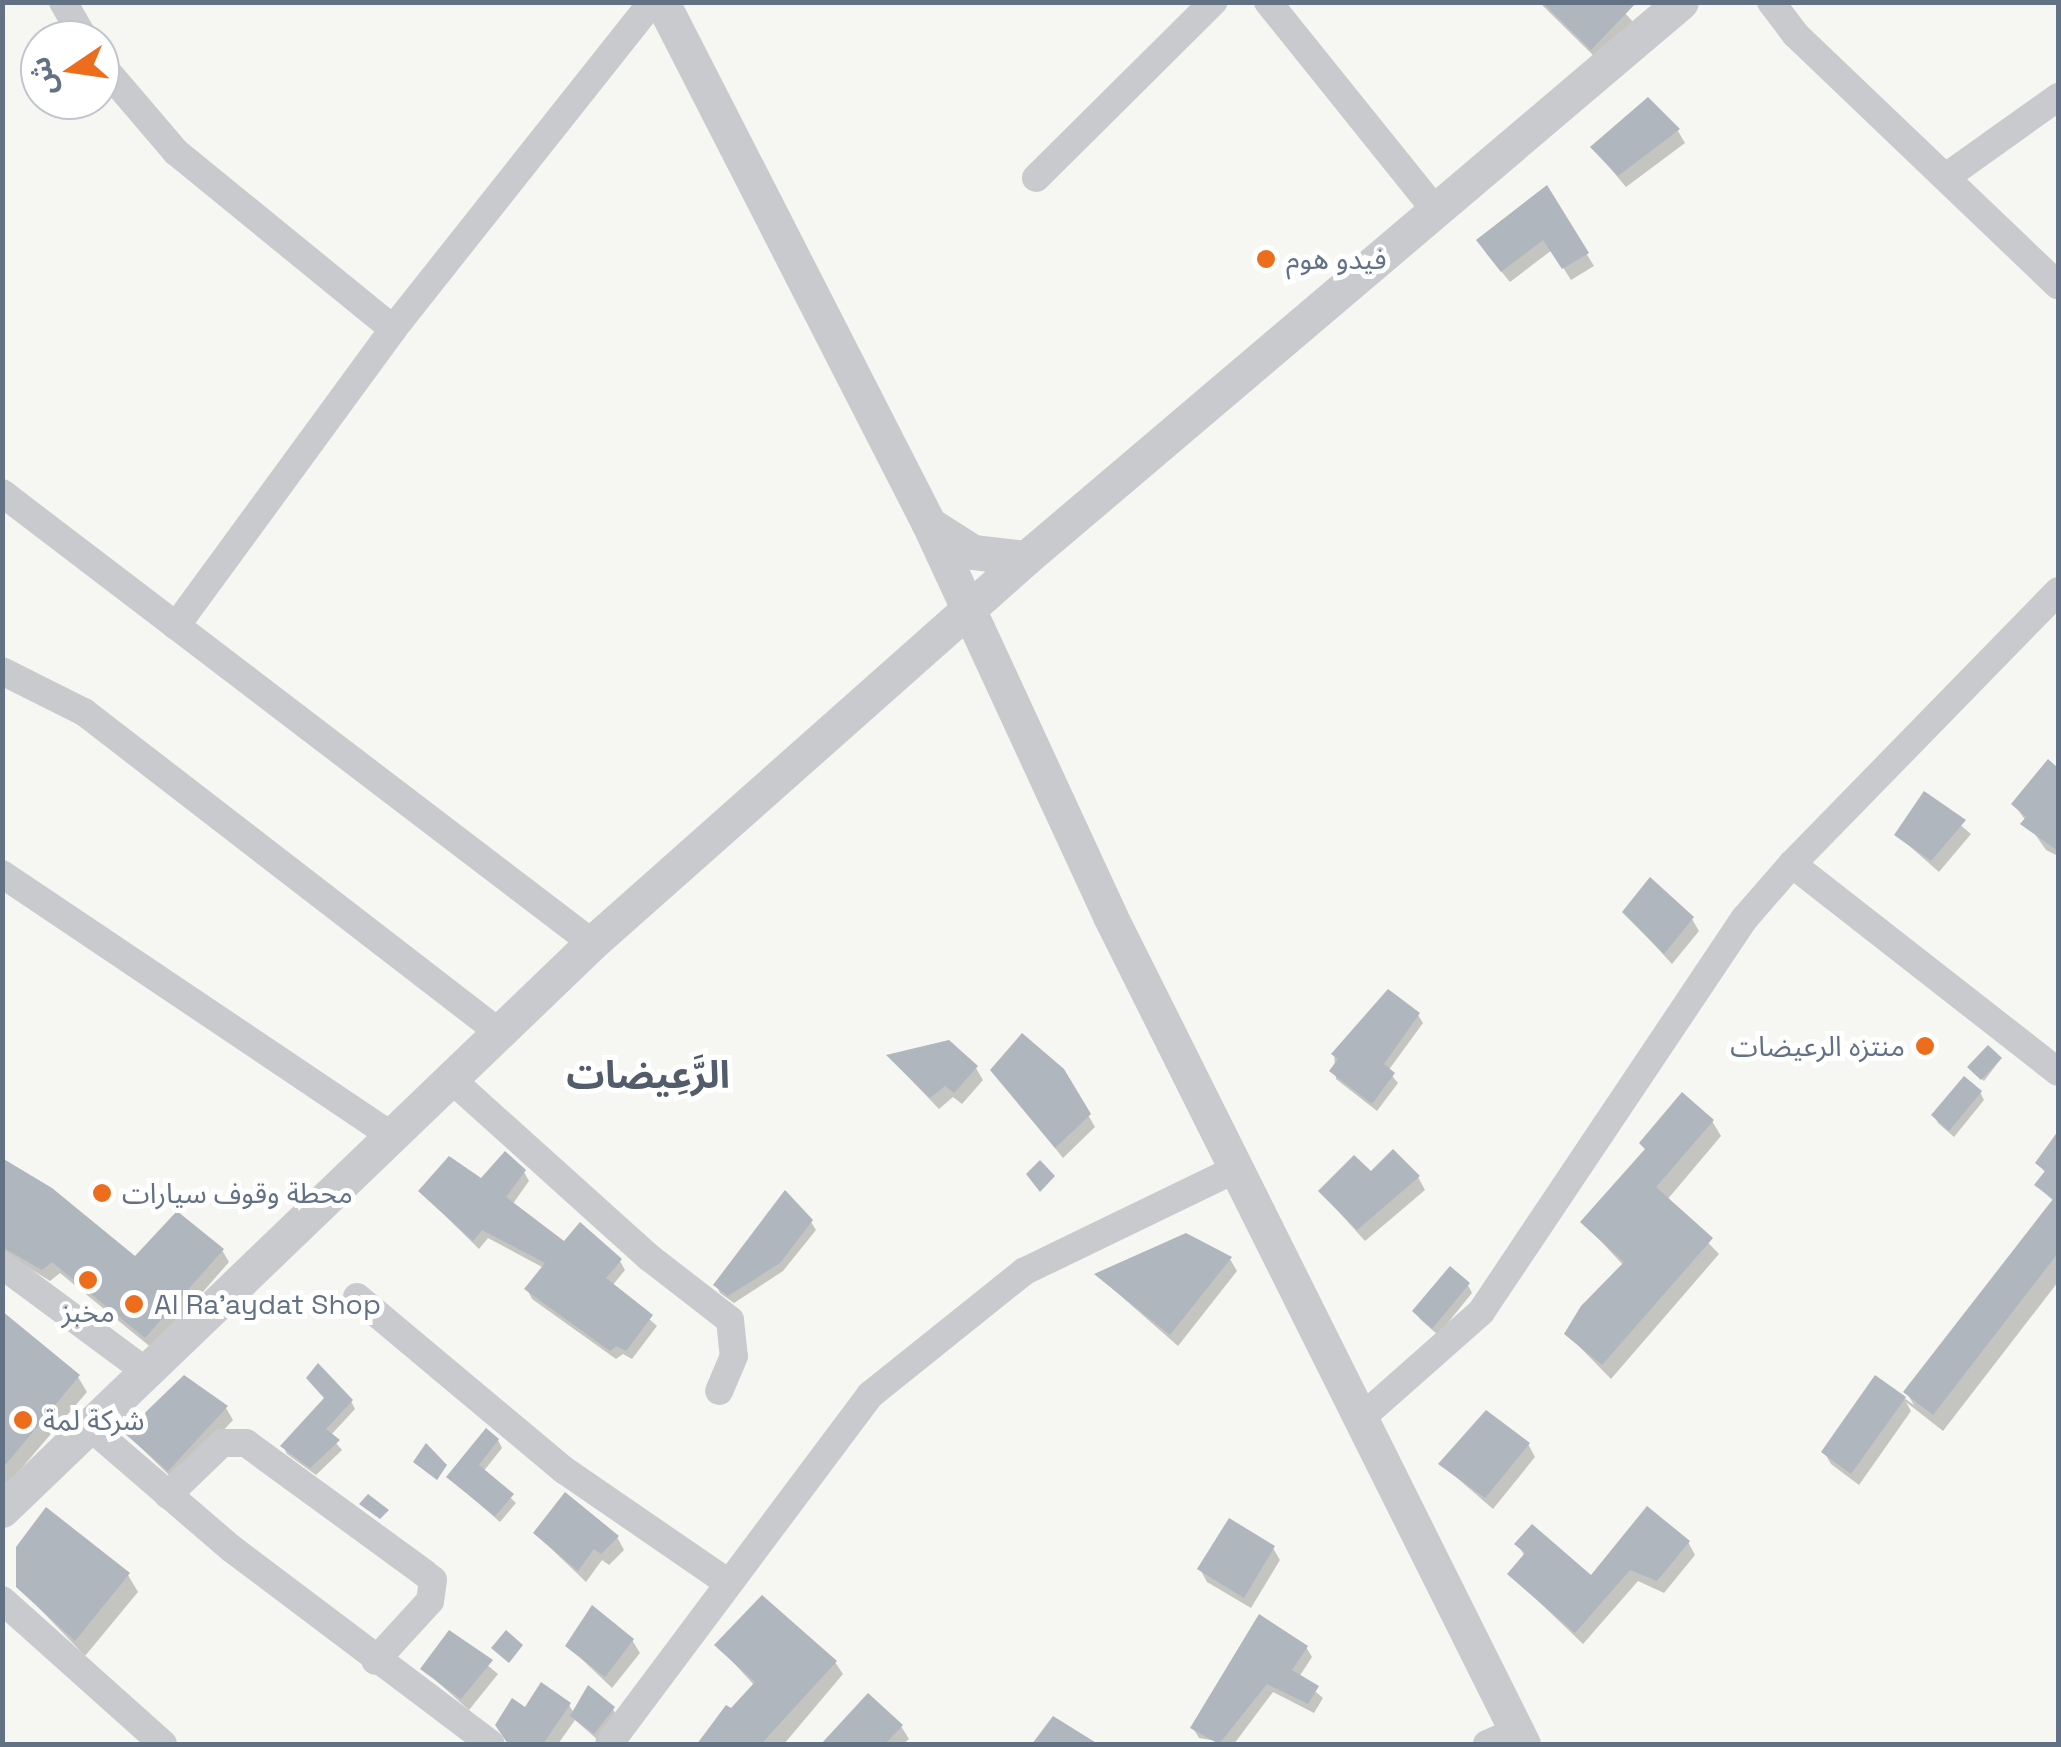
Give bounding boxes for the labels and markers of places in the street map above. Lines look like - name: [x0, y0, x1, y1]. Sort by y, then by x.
- place label: فيدو هوم: [1286, 242, 1386, 276]
- marker: فيدو هوم: [1255, 248, 1277, 270]
- place label: منتزه الرعيضات: [1730, 1029, 1905, 1063]
- marker: منتزه الرعيضات: [1914, 1035, 1936, 1057]
- place label: محطة وقوف سيارات: [122, 1176, 353, 1210]
- marker: محطة وقوف سيارات: [91, 1182, 113, 1204]
- marker: مخبز: [77, 1269, 99, 1291]
- place label: Al Ra'aydat Shop: [154, 1287, 381, 1321]
- marker: Al Ra'aydat Shop: [123, 1293, 145, 1315]
- place label: مخبز: [61, 1295, 115, 1329]
- place label: شركة لمة: [43, 1403, 144, 1437]
- marker: شركة لمة: [12, 1409, 34, 1431]

